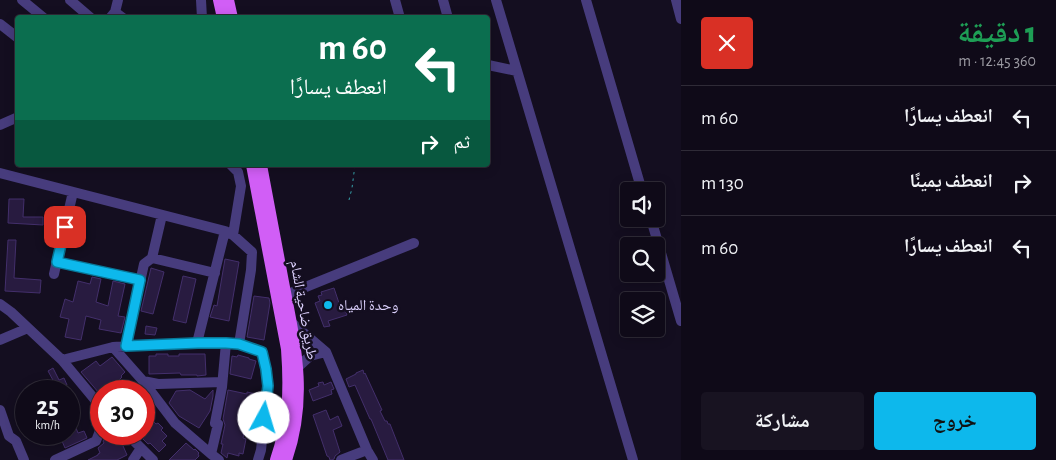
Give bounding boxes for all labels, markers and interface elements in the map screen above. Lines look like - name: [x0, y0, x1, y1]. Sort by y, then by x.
- button: close: [701, 17, 753, 69]
- text: 1 دقيقة: [958, 18, 1036, 48]
- text: 60 m: [318, 31, 387, 66]
- icon: left: [405, 35, 470, 100]
- text: 360 m · 12:45: [958, 53, 1036, 69]
- text: انعطف يسارًا: [290, 76, 387, 98]
- icon: left: [1008, 104, 1036, 132]
- text: انعطف يسارًا: [904, 107, 993, 126]
- text: 60 m: [701, 109, 738, 128]
- icon: right: [415, 130, 443, 158]
- text: ثم: [453, 133, 470, 152]
- icon: right: [1008, 169, 1036, 197]
- text: انعطف يمينًا: [910, 172, 993, 191]
- text: 130 m: [701, 174, 744, 193]
- map controls: [620, 182, 665, 337]
- button: sound: [620, 182, 665, 227]
- pin: [44, 206, 86, 248]
- icon: arrive: [51, 213, 79, 241]
- icon: left: [1008, 234, 1036, 262]
- button: search: [620, 237, 665, 282]
- text: انعطف يسارًا: [904, 237, 993, 256]
- text: 60 m: [701, 239, 738, 258]
- street label: طريق ضاحية الشام: [285, 259, 320, 361]
- button: layers: [620, 292, 665, 337]
- place label: وحدة المياه: [338, 298, 399, 314]
- marker: وحدة المياه: [322, 299, 334, 311]
- speed limit sign: 30: [90, 380, 155, 445]
- position arrow: [237, 391, 289, 443]
- button: مشاركة: [701, 392, 864, 450]
- button: خروج: [874, 392, 1036, 450]
- text: 25: [36, 394, 59, 419]
- text: km/h: [35, 419, 60, 431]

